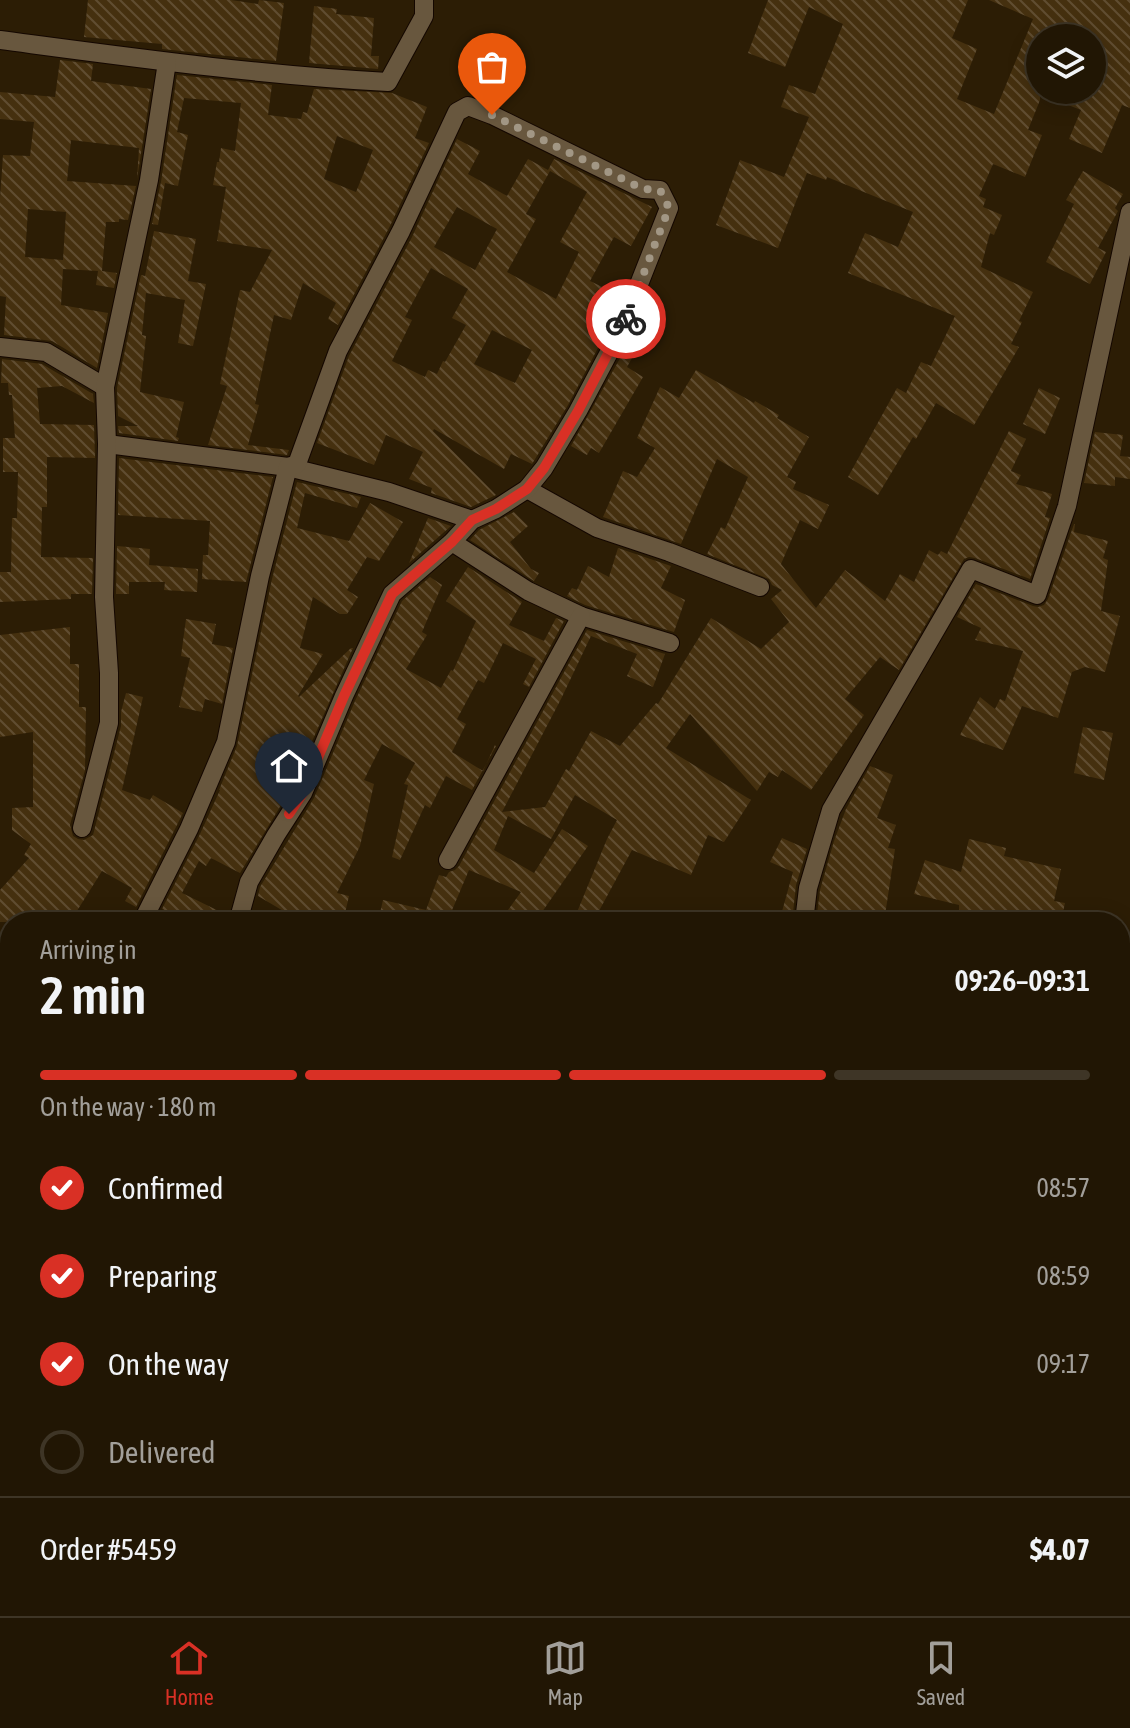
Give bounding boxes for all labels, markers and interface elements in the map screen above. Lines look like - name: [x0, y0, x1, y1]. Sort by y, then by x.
- map controls: [1026, 24, 1106, 104]
- button: layers: [1026, 24, 1106, 104]
- pin: [458, 33, 526, 115]
- icon: bag: [470, 45, 514, 89]
- courier: [586, 279, 666, 359]
- icon: bike: [604, 297, 648, 341]
- pin: [255, 732, 323, 814]
- icon: home: [267, 744, 311, 788]
- text: Arriving in: [40, 935, 137, 965]
- text: 09:26–09:31: [955, 963, 1090, 997]
- text: 2 min: [40, 965, 146, 1025]
- text: On the way · 180 m: [40, 1092, 217, 1122]
- icon: check: [40, 1166, 84, 1210]
- text: Confirmed: [108, 1171, 223, 1205]
- text: 08:57: [1036, 1173, 1090, 1203]
- icon: check: [40, 1254, 84, 1298]
- text: Preparing: [108, 1259, 217, 1293]
- text: 08:59: [1036, 1261, 1090, 1291]
- icon: check: [40, 1342, 84, 1386]
- text: On the way: [108, 1347, 229, 1381]
- text: 09:17: [1036, 1349, 1090, 1379]
- text: Delivered: [108, 1435, 216, 1469]
- text: Order #5459: [40, 1532, 177, 1566]
- text: $4.07: [1030, 1532, 1090, 1566]
- tab: Home: [165, 1636, 214, 1710]
- tab: Map: [543, 1636, 587, 1710]
- tab: Saved: [917, 1636, 965, 1710]

